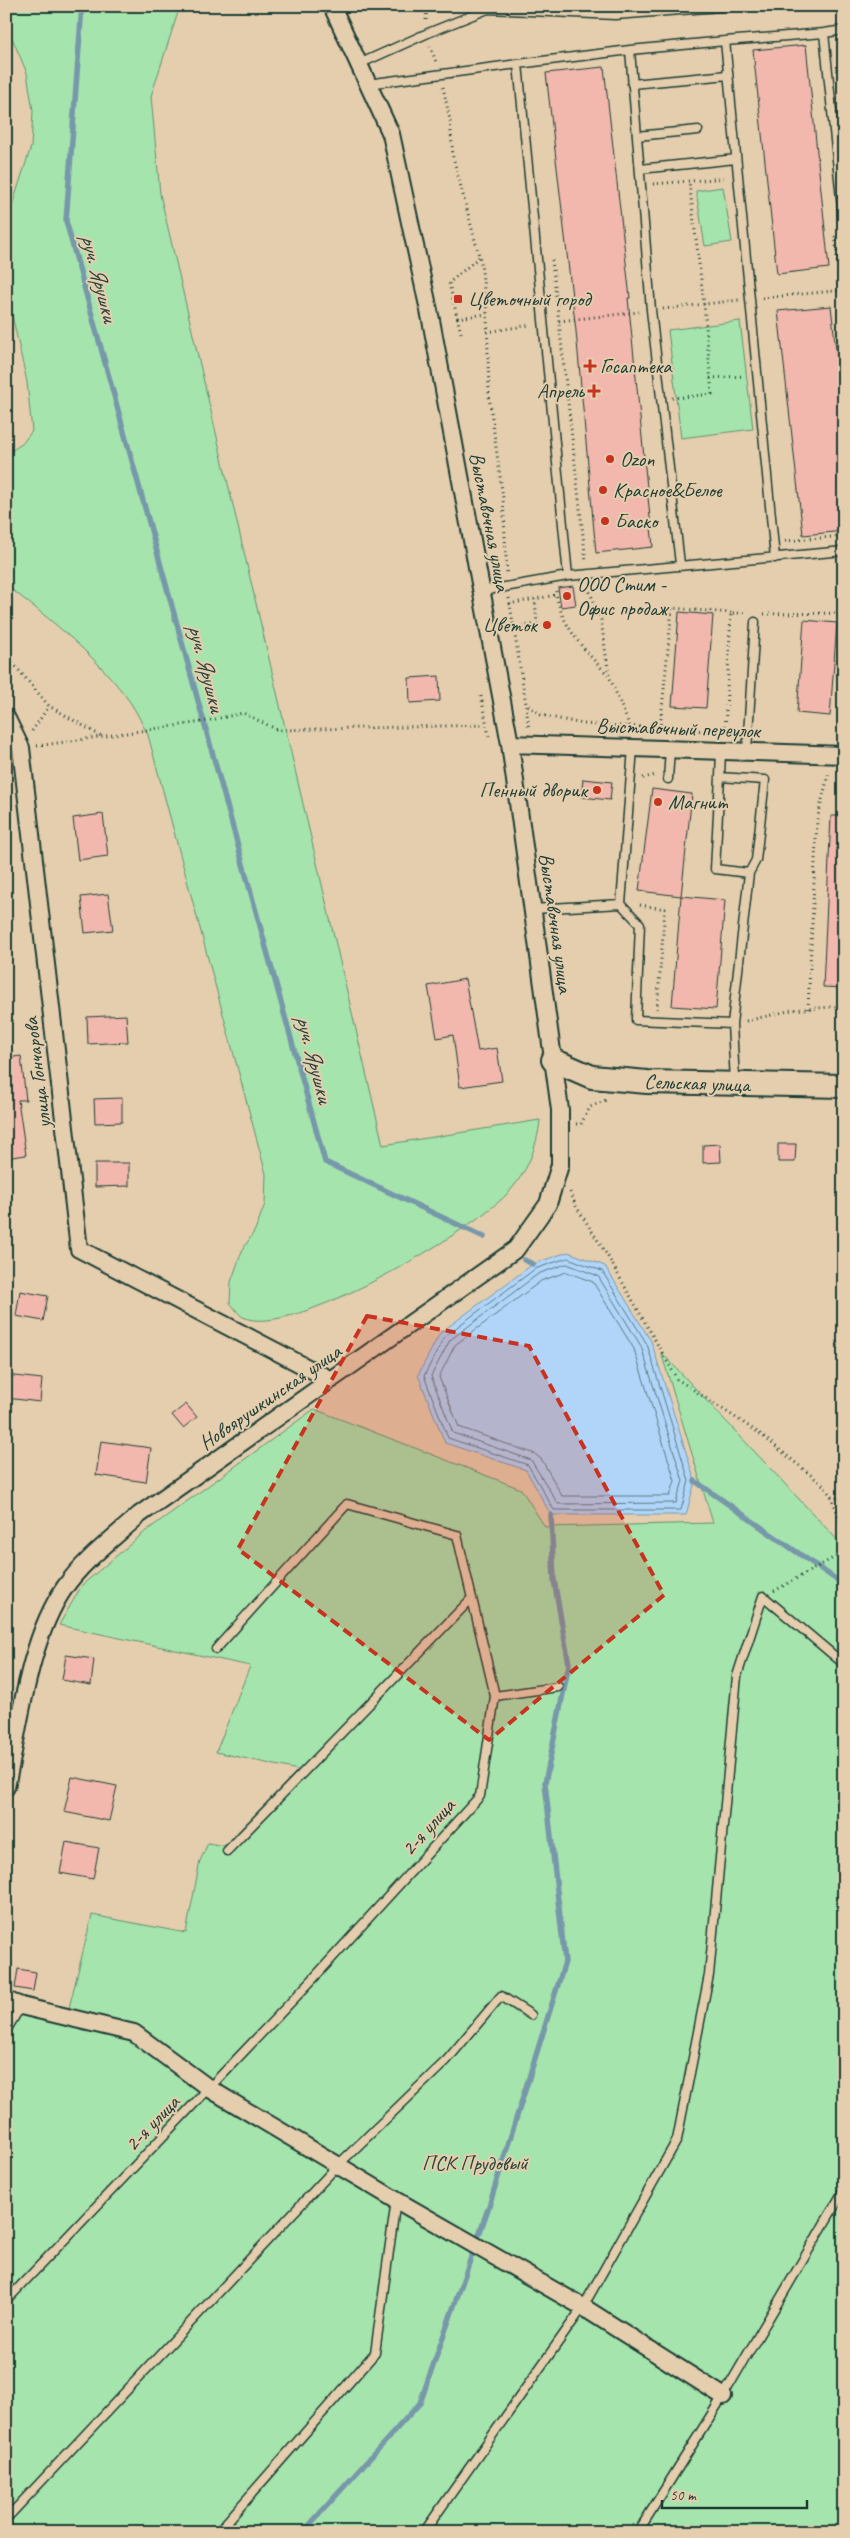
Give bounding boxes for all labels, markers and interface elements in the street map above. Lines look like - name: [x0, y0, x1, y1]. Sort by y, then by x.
- water label: руч. Ярушки: [74, 230, 125, 327]
- place label: Цветочный город: [468, 286, 592, 312]
- marker: Цветочный город: [452, 293, 464, 305]
- place label: Госаптека: [600, 353, 673, 379]
- marker: Госаптека: [584, 360, 596, 372]
- place label: Апрель: [537, 378, 585, 404]
- marker: Апрель: [588, 385, 600, 397]
- place label: Ozon: [620, 446, 655, 472]
- street label: Выставочная улица: [464, 450, 517, 596]
- marker: Ozon: [604, 453, 616, 465]
- place label: Красное&Белое: [613, 477, 723, 503]
- marker: Красное&Белое: [597, 484, 609, 496]
- place label: Баско: [615, 508, 660, 534]
- marker: Баско: [599, 515, 611, 527]
- place label: ООО Стим - Офис продаж: [577, 571, 670, 621]
- marker: ООО Стим - Офис продаж: [561, 590, 573, 602]
- place label: Цветок: [482, 612, 538, 638]
- marker: Цветок: [541, 619, 553, 631]
- water label: руч. Ярушки: [181, 620, 232, 717]
- street label: Выставочный переулок: [596, 712, 762, 744]
- place label: Пенный дворик: [480, 777, 589, 803]
- marker: Пенный дворик: [591, 784, 603, 796]
- place label: Магнит: [668, 789, 729, 815]
- marker: Магнит: [652, 796, 664, 808]
- street label: Выставочная улица: [533, 851, 579, 996]
- water label: руч. Ярушки: [289, 1011, 340, 1108]
- street label: улица Гончарова: [17, 1014, 57, 1132]
- street label: Сельская улица: [644, 1068, 753, 1098]
- street label: Новоярушкинская улица: [194, 1337, 348, 1456]
- street label: 2-я улица: [396, 1792, 462, 1861]
- street label: 2-я улица: [119, 2088, 186, 2157]
- park label: ПСК Прудовый: [422, 2150, 529, 2176]
- scale bar: [662, 2478, 808, 2510]
- text: 50 m: [670, 2486, 697, 2505]

